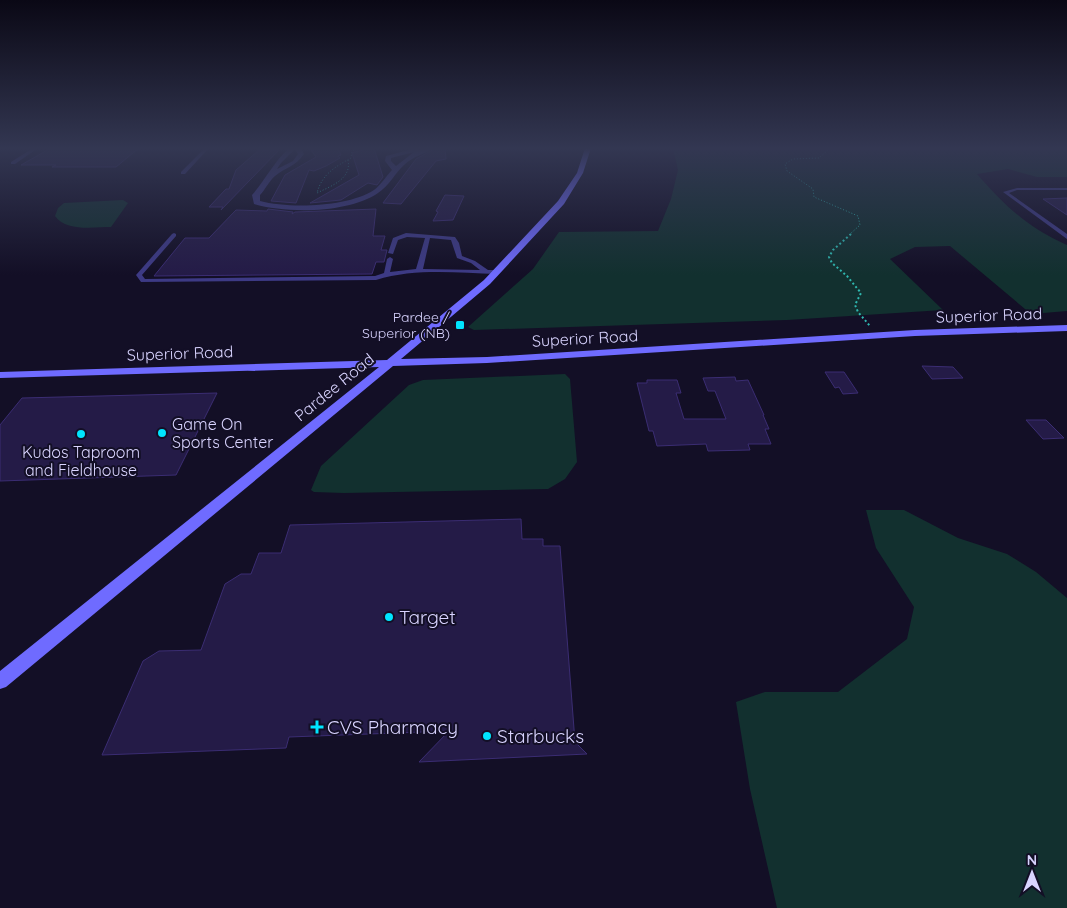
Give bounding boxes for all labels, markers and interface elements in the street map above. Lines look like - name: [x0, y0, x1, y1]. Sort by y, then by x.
- street label: Superior Road: [936, 303, 1042, 327]
- place label: Pardee / Superior (NB): [362, 308, 451, 342]
- marker: Pardee / Superior (NB): [454, 319, 466, 331]
- street label: Superior Road: [531, 325, 639, 351]
- street label: Superior Road: [127, 341, 233, 365]
- street label: Pardee Road: [290, 349, 378, 425]
- place label: Game On Sports Center: [172, 414, 273, 452]
- marker: Game On Sports Center: [156, 427, 168, 439]
- marker: Kudos Taproom and Fieldhouse: [75, 428, 87, 440]
- place label: Kudos Taproom and Fieldhouse: [22, 442, 140, 480]
- place label: Target: [399, 605, 456, 629]
- marker: Target: [383, 611, 395, 623]
- place label: CVS Pharmacy: [327, 715, 458, 739]
- marker: CVS Pharmacy: [311, 721, 323, 733]
- place label: Starbucks: [497, 724, 584, 748]
- marker: Starbucks: [481, 730, 493, 742]
- north arrow: [1007, 848, 1057, 898]
- text: N: [1027, 851, 1037, 869]

